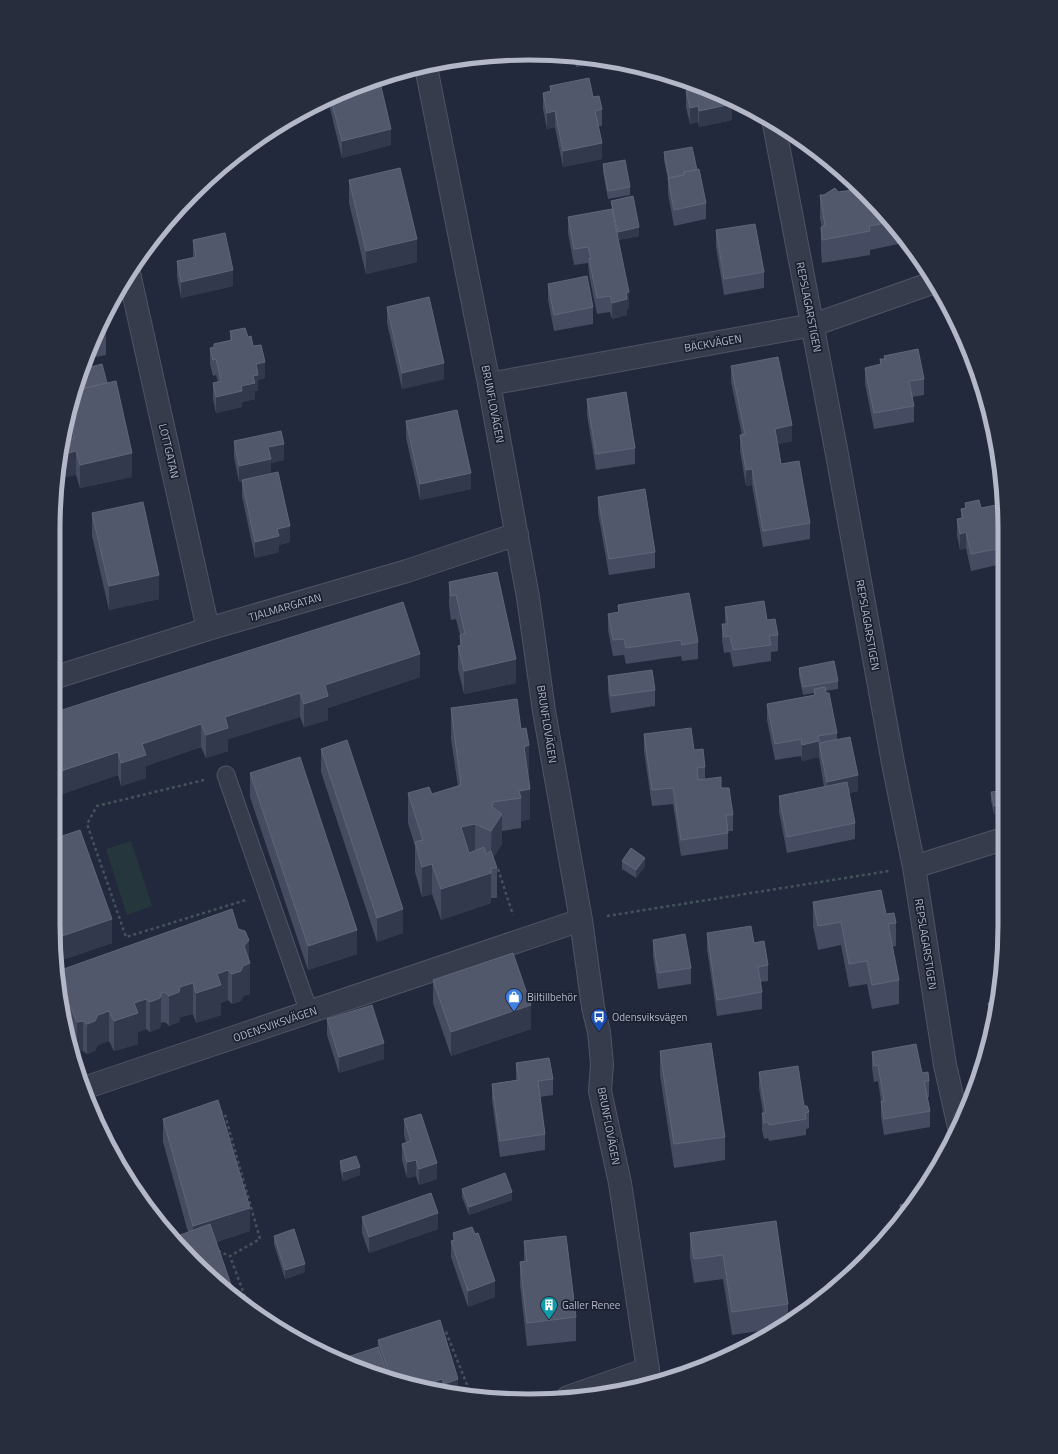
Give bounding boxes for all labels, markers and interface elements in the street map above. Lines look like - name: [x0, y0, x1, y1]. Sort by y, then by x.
- street label: REPSLAGARSTIGEN: [792, 260, 826, 354]
- street label: BÄCKVÄGEN: [683, 330, 743, 356]
- street label: BRUNFLOVÄGEN: [478, 364, 508, 444]
- street label: LOTTGATAN: [155, 422, 183, 480]
- street label: REPSLAGARSTIGEN: [852, 578, 884, 672]
- street label: TJALMARGATAN: [247, 589, 323, 625]
- street label: BRUNFLOVÄGEN: [533, 684, 561, 764]
- street label: REPSLAGARSTIGEN: [911, 897, 941, 991]
- shop icon: Biltillbehör: [504, 987, 524, 1012]
- place label: Biltillbehör: [527, 989, 577, 1005]
- street label: ODENSVIKSVÄGEN: [231, 1002, 319, 1046]
- bus stop icon: Odensviksvägen: [589, 1007, 609, 1032]
- place label: Odensviksvägen: [612, 1009, 688, 1025]
- street label: BRUNFLOVÄGEN: [594, 1086, 624, 1166]
- building icon: Galler Renee: [539, 1295, 559, 1320]
- place label: Galler Renee: [562, 1297, 621, 1313]

